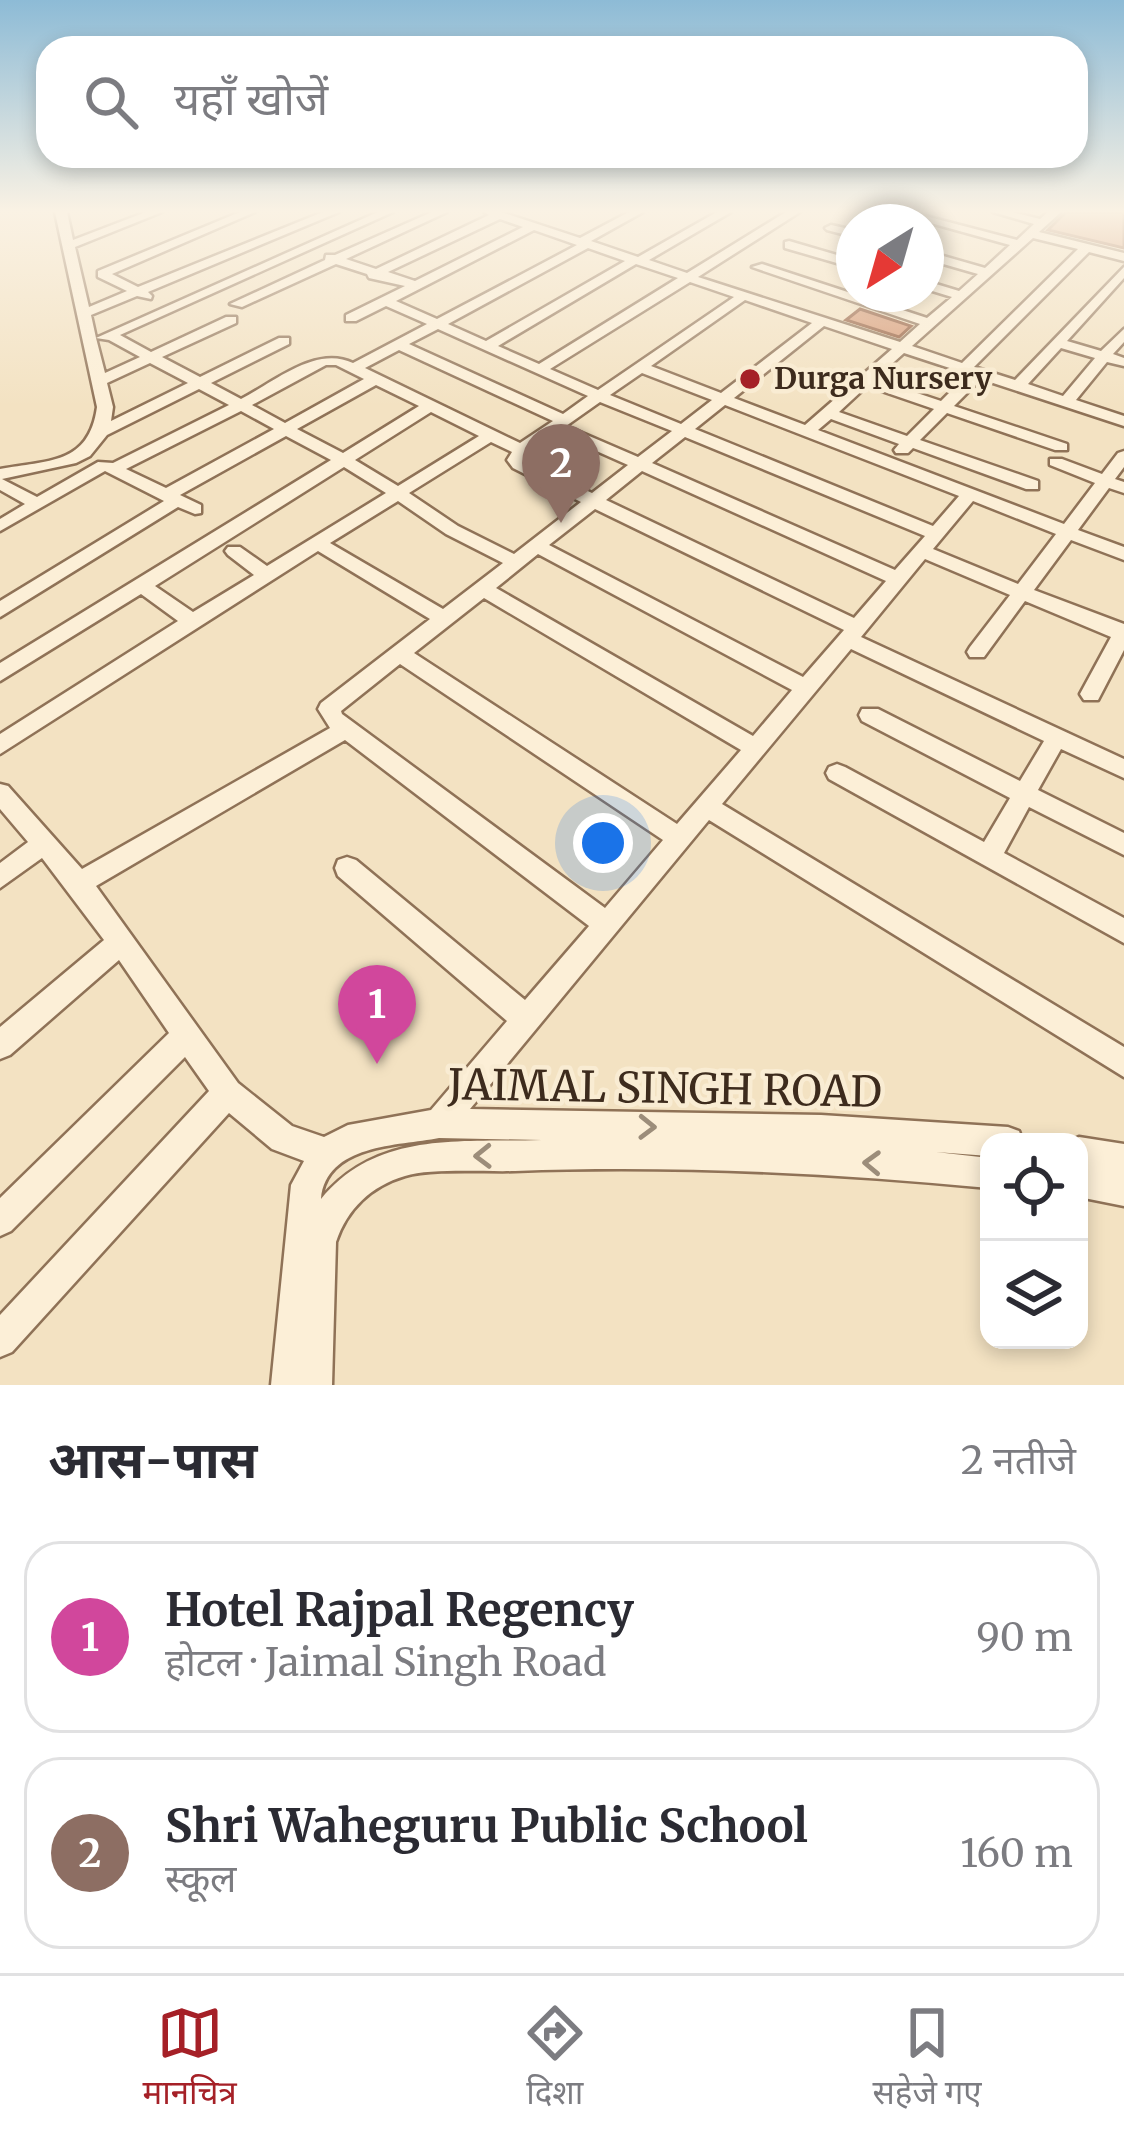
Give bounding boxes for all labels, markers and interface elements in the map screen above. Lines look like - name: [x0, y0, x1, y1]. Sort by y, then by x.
- search box: [36, 36, 1088, 168]
- icon: search: [78, 69, 144, 135]
- text: यहाँ खोजें: [174, 71, 328, 127]
- north arrow: [836, 204, 944, 312]
- place label: Durga Nursery: [774, 359, 992, 397]
- marker: Durga Nursery: [737, 366, 763, 392]
- pin: 2: [522, 424, 600, 523]
- your location: [573, 813, 633, 873]
- pin: 1: [338, 965, 416, 1064]
- street label: JAIMAL SINGH ROAD: [447, 1058, 882, 1118]
- one-way arrow: [639, 1114, 657, 1140]
- map controls: [980, 1133, 1088, 1349]
- button: locate: [980, 1133, 1088, 1241]
- one-way arrow: [473, 1142, 492, 1168]
- one-way arrow: [862, 1150, 881, 1176]
- button: layers: [980, 1241, 1088, 1349]
- text: आस-पास: [48, 1428, 257, 1492]
- text: 2 नतीजे: [961, 1436, 1076, 1485]
- text: Hotel Rajpal Regency: [165, 1582, 634, 1638]
- text: 1: [81, 1613, 99, 1662]
- text: 90 m: [976, 1613, 1073, 1662]
- text: होटल · Jaimal Singh Road: [165, 1638, 607, 1687]
- text: Shri Waheguru Public School: [165, 1798, 808, 1854]
- text: 2: [79, 1829, 101, 1878]
- text: 160 m: [960, 1829, 1073, 1878]
- text: स्कूल: [165, 1854, 237, 1903]
- tab: मानचित्र: [142, 2000, 237, 2117]
- tab: दिशा: [522, 2000, 588, 2117]
- tab: सहेजे गए: [873, 2000, 982, 2117]

